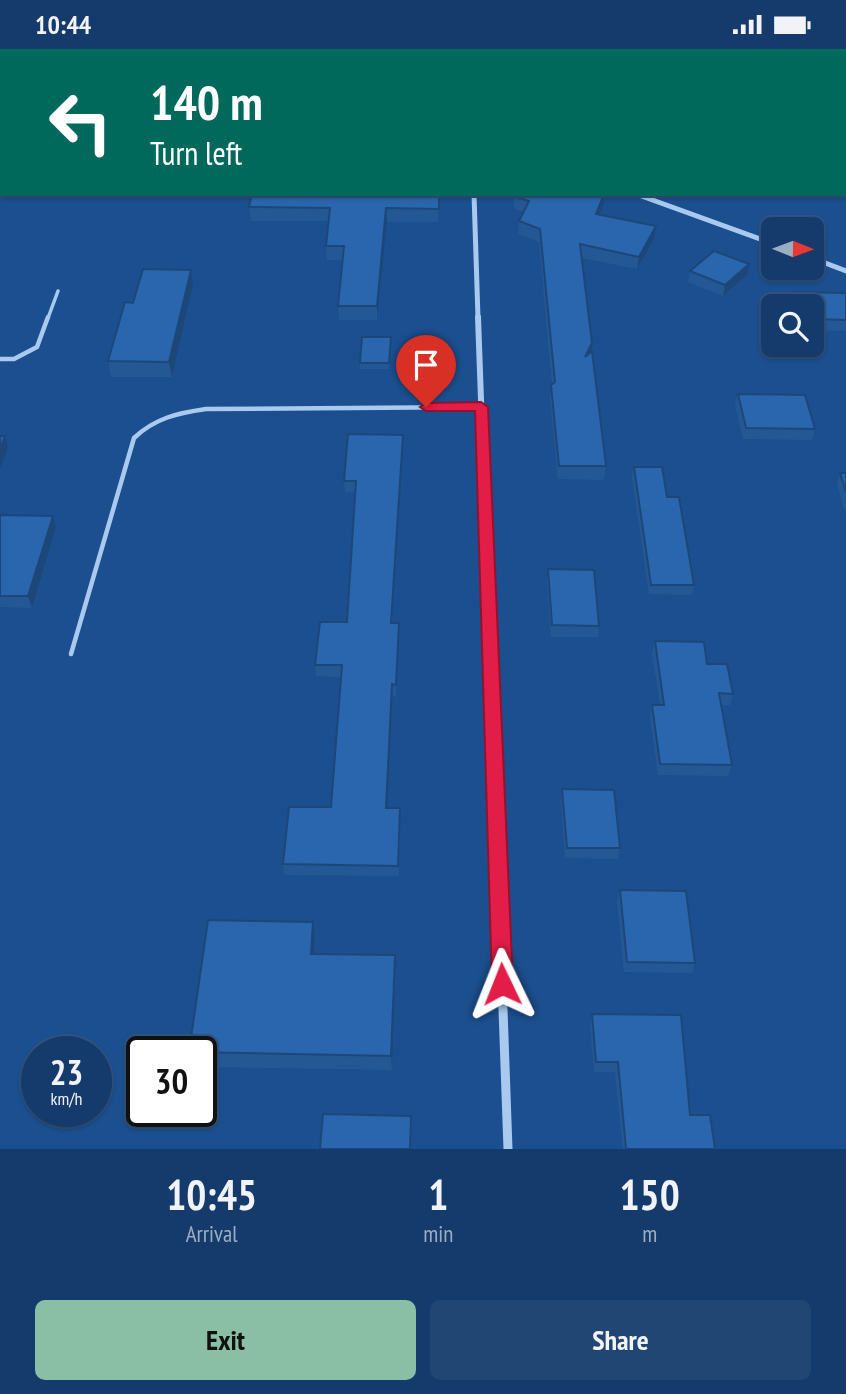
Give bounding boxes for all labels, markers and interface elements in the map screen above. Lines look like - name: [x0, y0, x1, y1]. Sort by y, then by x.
- text: 10:44: [35, 8, 91, 41]
- text: 140 m: [150, 70, 263, 134]
- icon: left: [35, 77, 126, 168]
- text: Turn left: [150, 132, 242, 174]
- north arrow: [761, 217, 824, 280]
- map controls: [761, 217, 824, 357]
- button: search: [761, 294, 824, 357]
- pin: [396, 335, 456, 407]
- icon: arrive: [407, 346, 445, 384]
- position arrow: [465, 947, 539, 1021]
- speed limit sign: 30: [126, 1036, 217, 1127]
- text: 23: [50, 1049, 83, 1095]
- text: km/h: [51, 1087, 82, 1110]
- text: 10:45: [166, 1167, 257, 1222]
- text: 1: [428, 1167, 448, 1222]
- text: 150: [620, 1167, 680, 1222]
- text: Arrival: [186, 1219, 238, 1248]
- text: min: [423, 1219, 453, 1248]
- text: m: [642, 1219, 657, 1248]
- button: Exit: [35, 1300, 416, 1380]
- button: Share: [430, 1300, 811, 1380]

